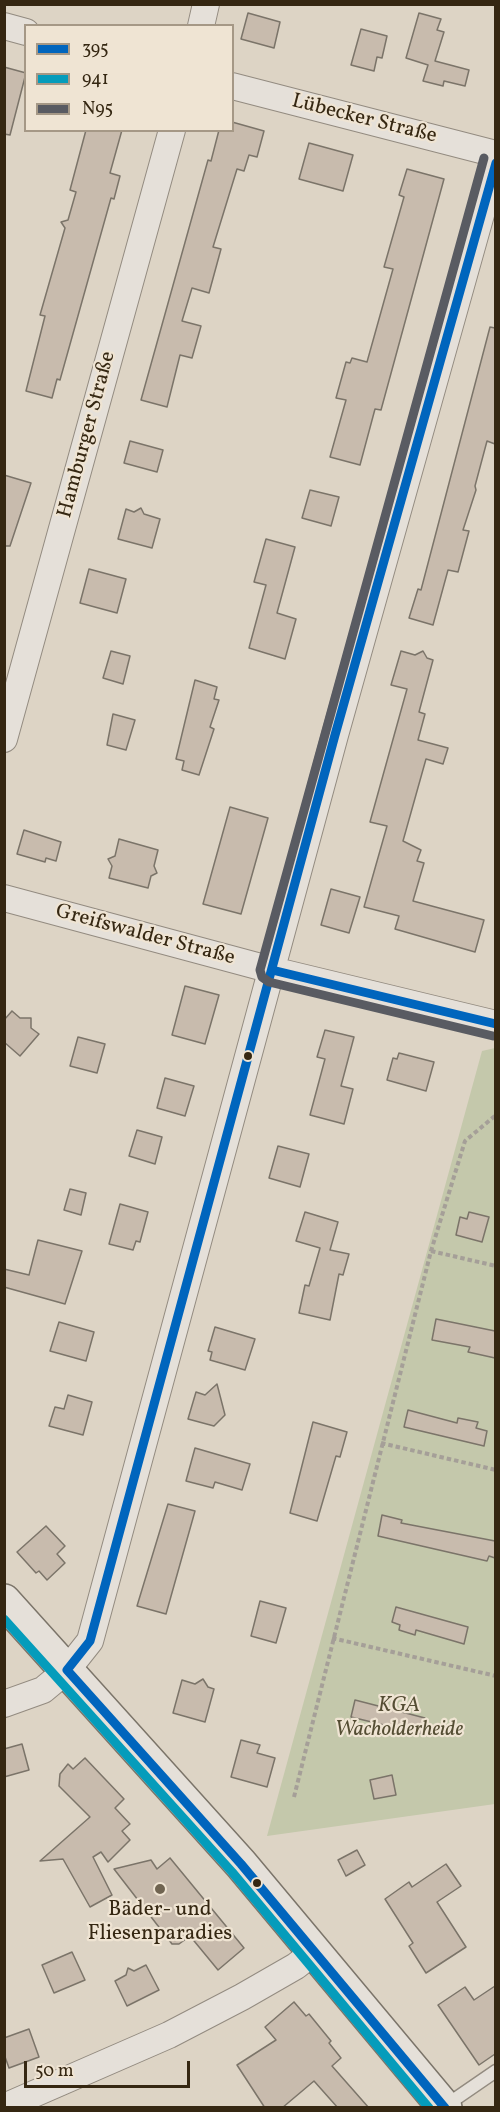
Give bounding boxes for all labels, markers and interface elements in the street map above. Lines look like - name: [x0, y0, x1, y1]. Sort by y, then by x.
- legend: [24, 24, 234, 132]
- text: 395: [82, 37, 109, 62]
- text: 941: [82, 67, 109, 92]
- street label: Lübecker Straße: [289, 90, 439, 150]
- text: N95: [82, 97, 113, 122]
- street label: Hamburger Straße: [54, 349, 122, 521]
- street label: Greifswalder Straße: [53, 900, 237, 972]
- unlabelled marker: [242, 1050, 254, 1062]
- park label: KGA Wacholderheide: [335, 1694, 463, 1744]
- unlabelled marker: [251, 1877, 263, 1889]
- marker: Bäder- und Fliesenparadies: [153, 1882, 167, 1896]
- place label: Bäder- und Fliesenparadies: [88, 1898, 232, 1948]
- scale bar: [27, 2049, 194, 2087]
- text: 50 m: [35, 2059, 74, 2084]

